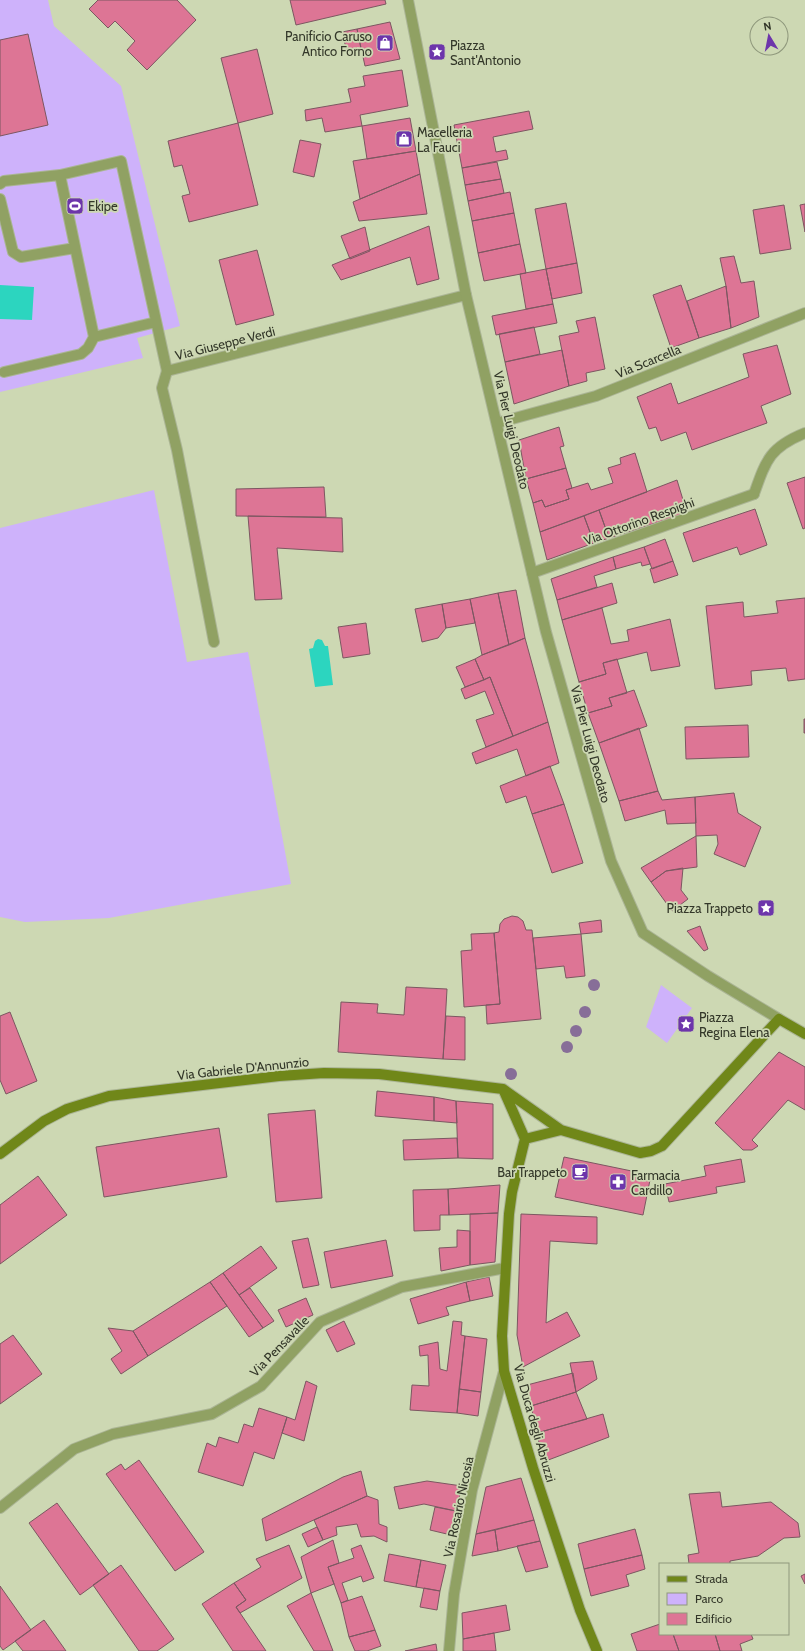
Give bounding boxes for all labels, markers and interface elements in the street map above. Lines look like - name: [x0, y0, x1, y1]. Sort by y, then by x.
- north arrow: [749, 16, 789, 56]
- text: N: [762, 19, 772, 34]
- place label: Panificio Caruso Antico Forno: [285, 28, 372, 59]
- shop icon: Panificio Caruso Antico Forno: [375, 33, 395, 53]
- place label: Piazza Sant'Antonio: [450, 37, 521, 68]
- place icon: Piazza Sant'Antonio: [427, 42, 447, 62]
- place label: Macelleria La Fauci: [417, 124, 473, 155]
- shop icon: Macelleria La Fauci: [394, 129, 414, 149]
- sports icon: Ekipe: [65, 196, 85, 216]
- place label: Ekipe: [88, 198, 118, 214]
- street label: Via Giuseppe Verdi: [173, 323, 277, 363]
- street label: Via Scarcella: [613, 340, 684, 381]
- street label: Via Pier Luigi Deodato: [491, 369, 533, 491]
- street label: Via Ottorino Respighi: [582, 494, 696, 548]
- street label: Via Pier Luigi Deodato: [568, 684, 614, 804]
- place icon: Piazza Trappeto: [756, 898, 776, 918]
- place label: Piazza Trappeto: [667, 900, 753, 916]
- place label: Piazza Regina Elena: [699, 1009, 770, 1040]
- place icon: Piazza Regina Elena: [676, 1014, 696, 1034]
- street label: Via Gabriele D'Annunzio: [176, 1053, 310, 1083]
- cafe icon: Bar Trappeto: [570, 1162, 590, 1182]
- place label: Bar Trappeto: [497, 1164, 567, 1180]
- place label: Farmacia Cardillo: [631, 1167, 681, 1198]
- pharmacy icon: Farmacia Cardillo: [608, 1172, 628, 1192]
- street label: Via Pensavalle: [246, 1312, 312, 1380]
- street label: Via Duca degli Abruzzi: [511, 1362, 559, 1484]
- street label: Via Rosario Nicosia: [439, 1454, 477, 1559]
- legend: [659, 1563, 789, 1635]
- text: Strada: [695, 1571, 728, 1586]
- text: Parco: [695, 1591, 723, 1606]
- text: Edificio: [695, 1611, 732, 1626]

